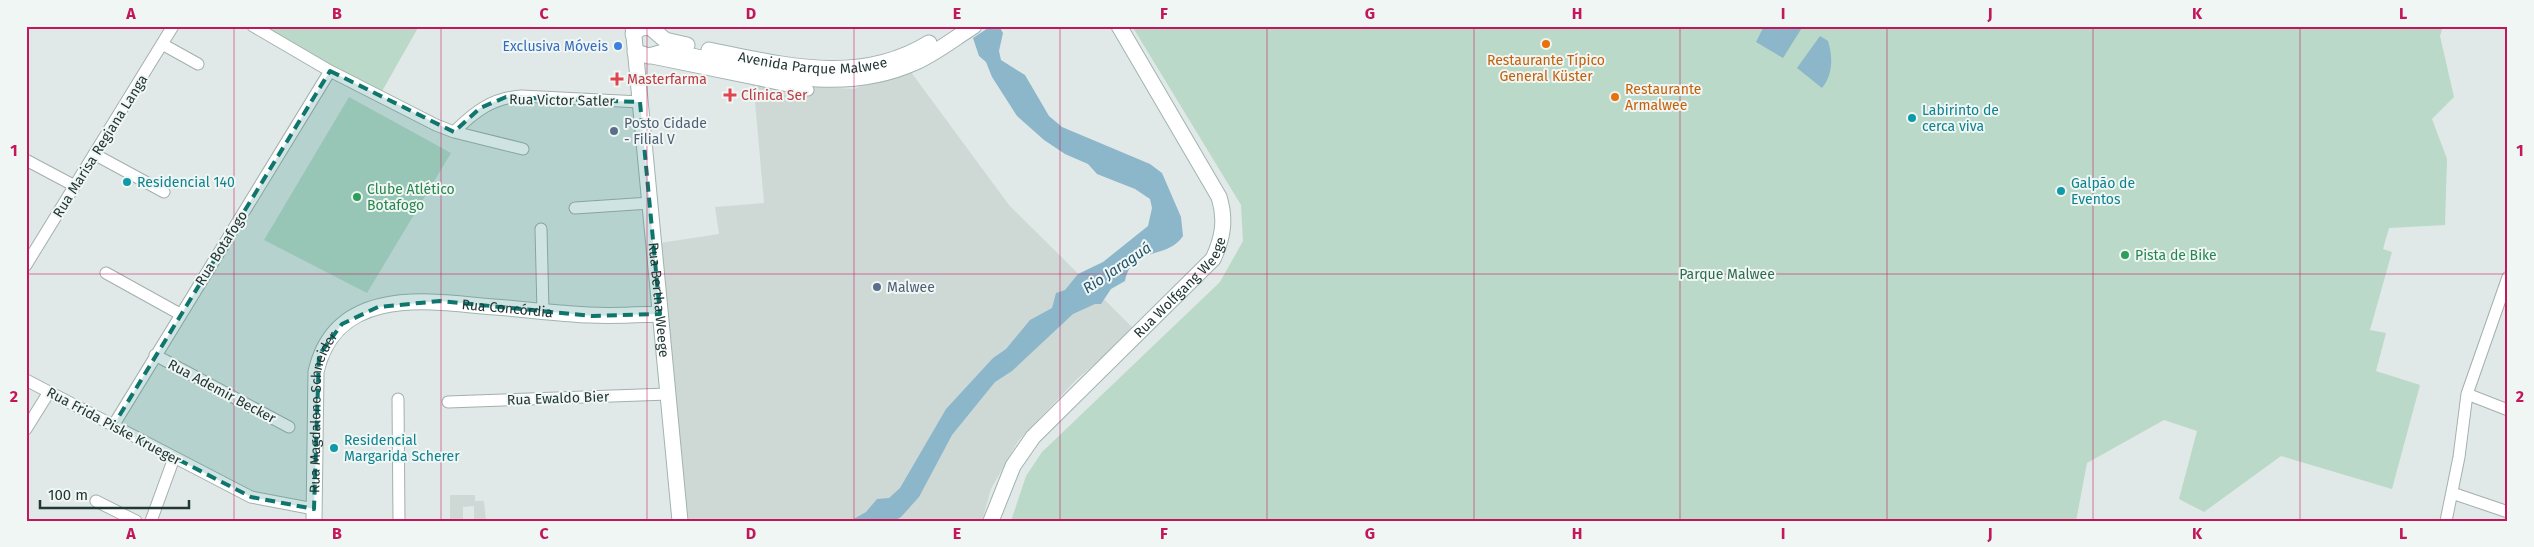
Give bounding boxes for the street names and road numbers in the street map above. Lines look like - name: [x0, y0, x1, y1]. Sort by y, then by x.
- street label: Avenida Parque Malwee: [737, 48, 889, 78]
- street label: Rua Marisa Regiana Langa: [49, 72, 151, 221]
- street label: Rua Victor Satler: [509, 91, 616, 110]
- street label: Rua Botafogo: [192, 208, 251, 289]
- street label: Rua Wolfgang Weege: [1130, 235, 1230, 342]
- street label: Rua Bertha Weege: [645, 241, 672, 358]
- street label: Rua Concórdia: [461, 296, 554, 321]
- street label: Rua Magdalene Schneider: [306, 328, 342, 493]
- street label: Rua Ademir Becker: [165, 356, 279, 427]
- street label: Rua Frida Piske Krueger: [44, 384, 184, 469]
- street label: Rua Ewaldo Bier: [507, 388, 610, 409]

